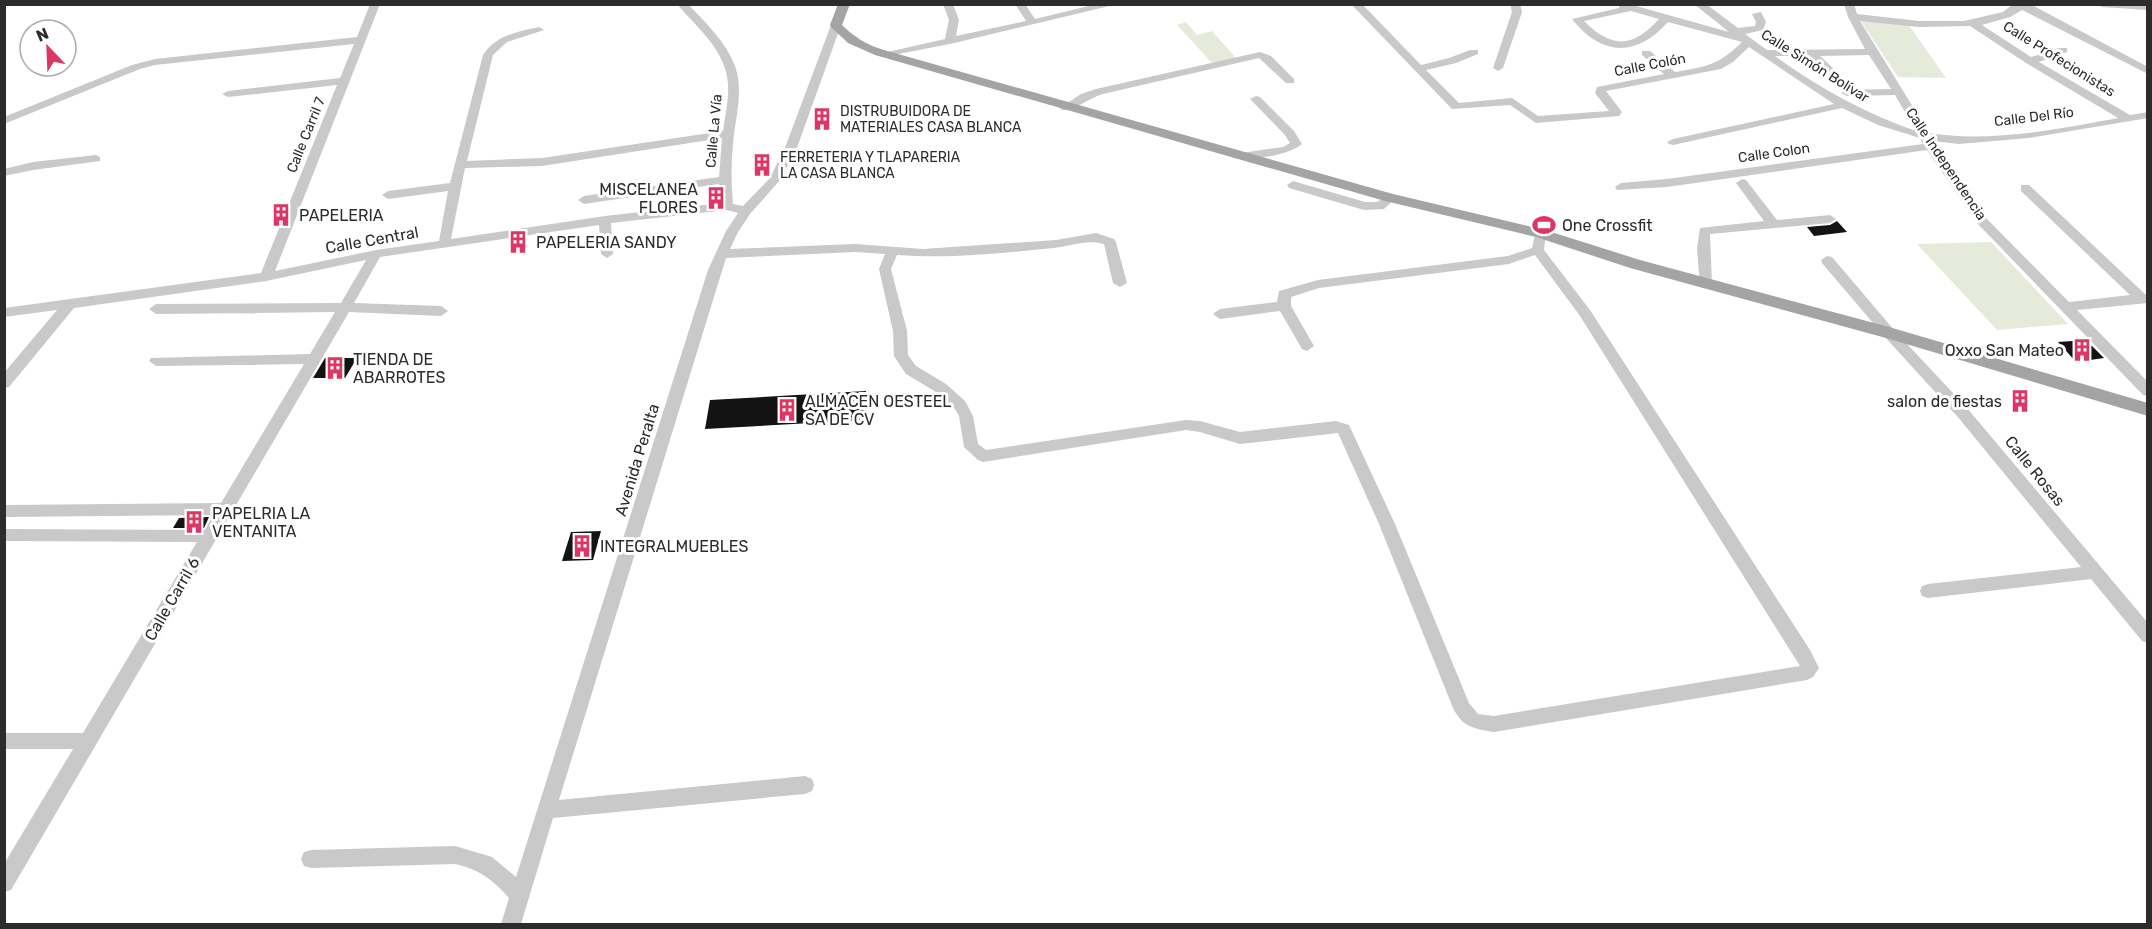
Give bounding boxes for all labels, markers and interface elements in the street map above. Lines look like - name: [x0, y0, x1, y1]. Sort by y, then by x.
- north arrow: [18, 18, 78, 78]
- street label: Calle Profecionistas: [2000, 18, 2118, 100]
- text: N: [33, 24, 51, 46]
- street label: Calle Simón Bolívar: [1758, 26, 1873, 107]
- street label: Calle Colón: [1613, 50, 1687, 80]
- street label: Calle La Vía: [702, 93, 726, 169]
- street label: Calle Carril 7: [283, 95, 329, 175]
- place label: DISTRUBUIDORA DE MATERIALES CASA BLANCA: [840, 103, 1022, 136]
- street label: Calle Del Río: [1993, 104, 2075, 130]
- street label: Calle Independencia: [1902, 105, 1990, 223]
- building icon: DISTRUBUIDORA DE MATERIALES CASA BLANCA: [809, 106, 835, 132]
- street label: Calle Colon: [1737, 140, 1811, 166]
- place label: FERRETERIA Y TLAPARERIA LA CASA BLANCA: [780, 149, 961, 182]
- building icon: FERRETERIA Y TLAPARERIA LA CASA BLANCA: [749, 152, 775, 178]
- place label: MISCELANEA FLORES: [599, 180, 698, 217]
- building icon: MISCELANEA FLORES: [703, 185, 729, 211]
- building icon: PAPELERIA: [268, 202, 294, 228]
- place label: PAPELERIA: [299, 206, 384, 225]
- sports icon: One Crossfit: [1531, 212, 1557, 238]
- place label: One Crossfit: [1562, 216, 1653, 235]
- street label: Calle Central: [324, 222, 420, 258]
- building icon: PAPELERIA SANDY: [505, 229, 531, 255]
- place label: PAPELERIA SANDY: [536, 233, 677, 252]
- building icon: Oxxo San Mateo: [2069, 337, 2095, 363]
- place label: Oxxo San Mateo: [1945, 341, 2064, 360]
- place label: TIENDA DE ABARROTES: [353, 350, 445, 387]
- building icon: TIENDA DE ABARROTES: [322, 355, 348, 381]
- building icon: salon de fiestas: [2007, 388, 2033, 414]
- place label: ALMACEN OESTEEL SA DE CV: [805, 392, 951, 429]
- place label: salon de fiestas: [1887, 392, 2002, 411]
- building icon: ALMACEN OESTEEL SA DE CV: [774, 397, 800, 423]
- street label: Avenida Peralta: [611, 402, 663, 518]
- street label: Calle Rosas: [2001, 432, 2069, 510]
- place label: PAPELRIA LA VENTANITA: [212, 504, 310, 541]
- building icon: PAPELRIA LA VENTANITA: [181, 509, 207, 535]
- building icon: INTEGRALMUEBLES: [569, 533, 595, 559]
- place label: INTEGRALMUEBLES: [600, 537, 748, 556]
- street label: Calle Carril 6: [140, 554, 204, 644]

